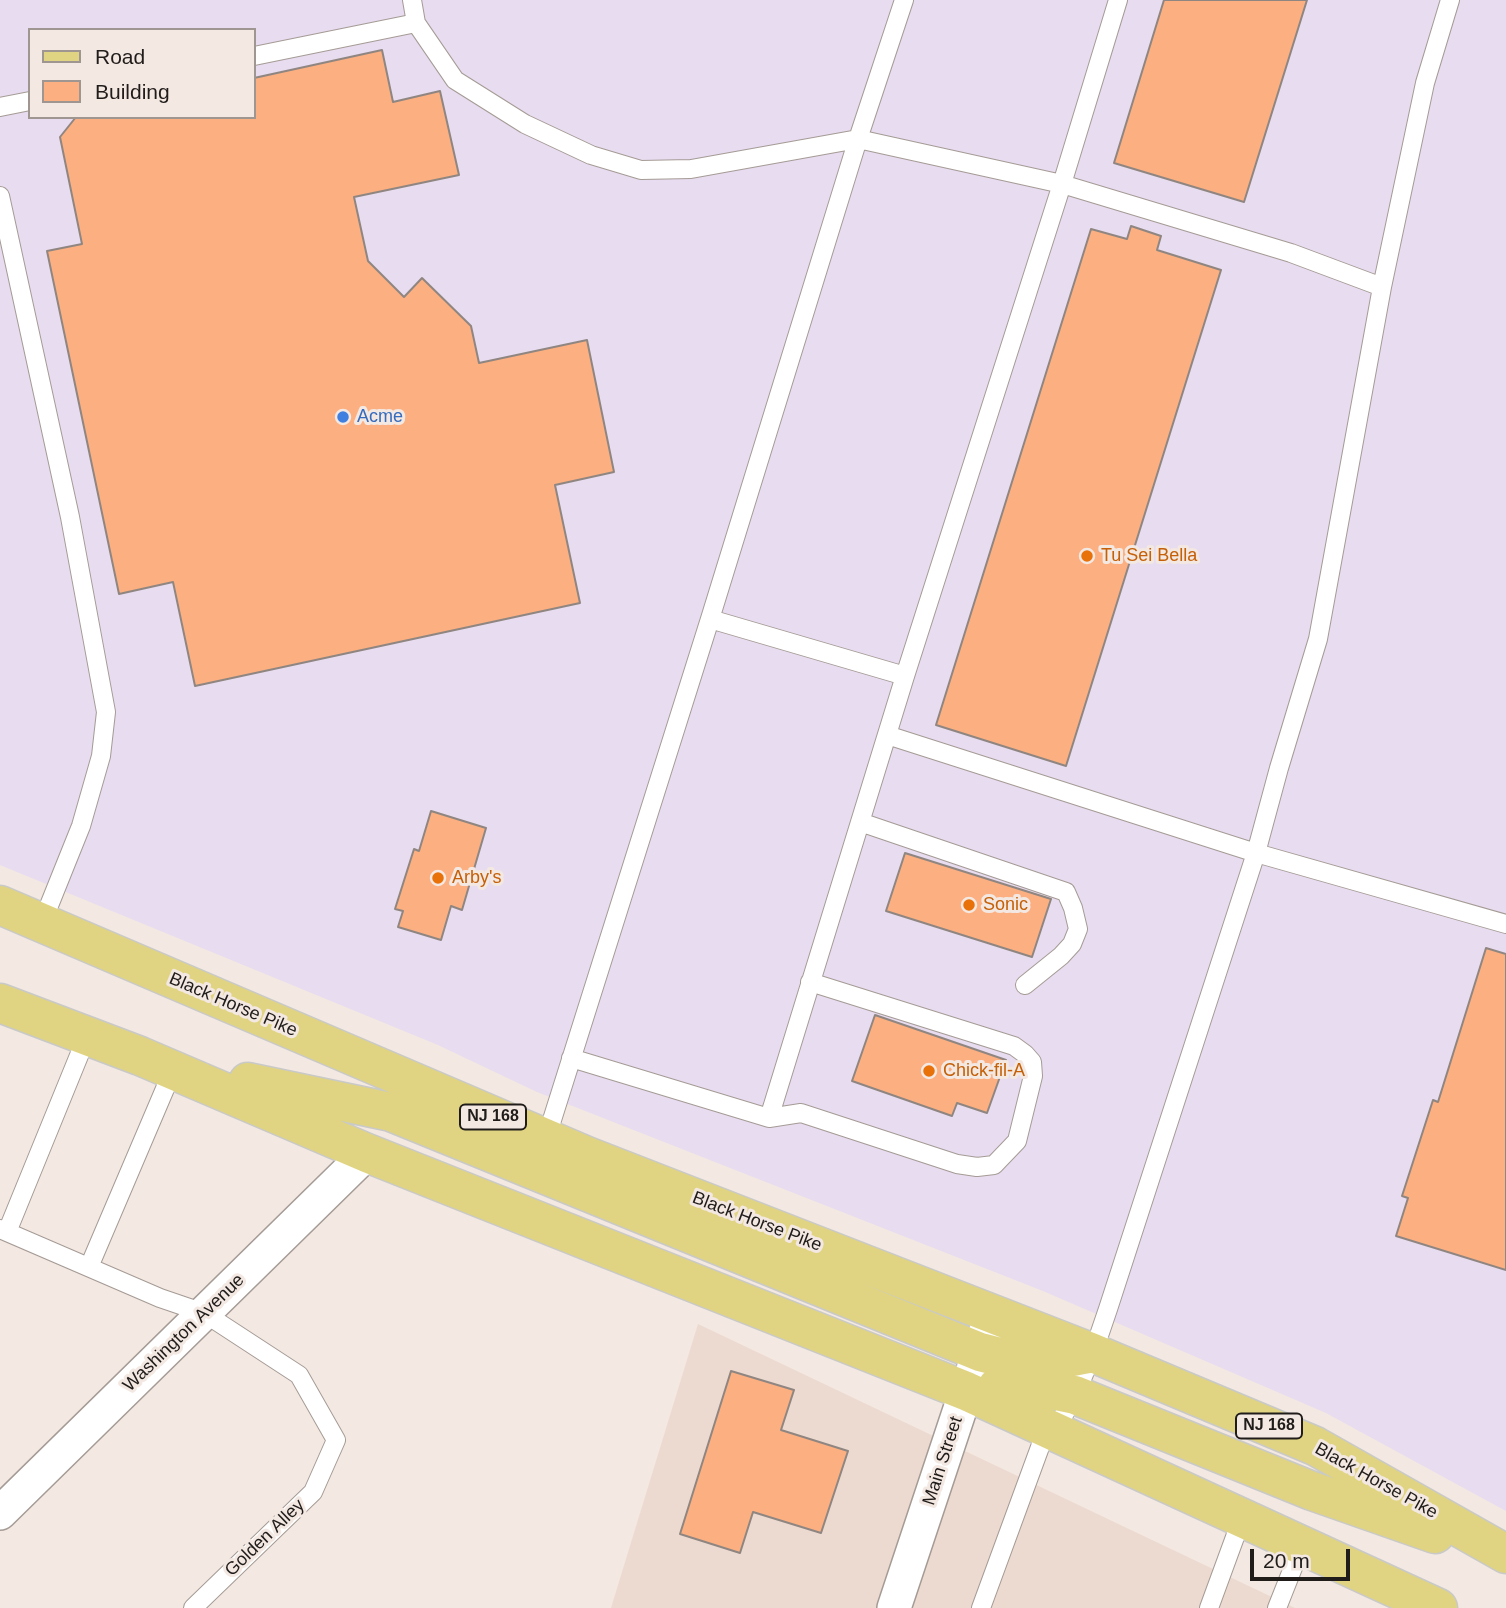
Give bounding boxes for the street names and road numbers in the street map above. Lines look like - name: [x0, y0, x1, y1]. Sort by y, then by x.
- street label: Black Horse Pike: [166, 968, 300, 1042]
- road number: NJ 168: [460, 1105, 526, 1130]
- street label: Black Horse Pike: [689, 1187, 825, 1257]
- street label: Washington Avenue: [119, 1270, 249, 1396]
- street label: Main Street: [919, 1414, 967, 1508]
- road number: NJ 168: [1236, 1414, 1302, 1438]
- street label: Black Horse Pike: [1311, 1438, 1441, 1524]
- street label: Golden Alley: [221, 1495, 309, 1581]

